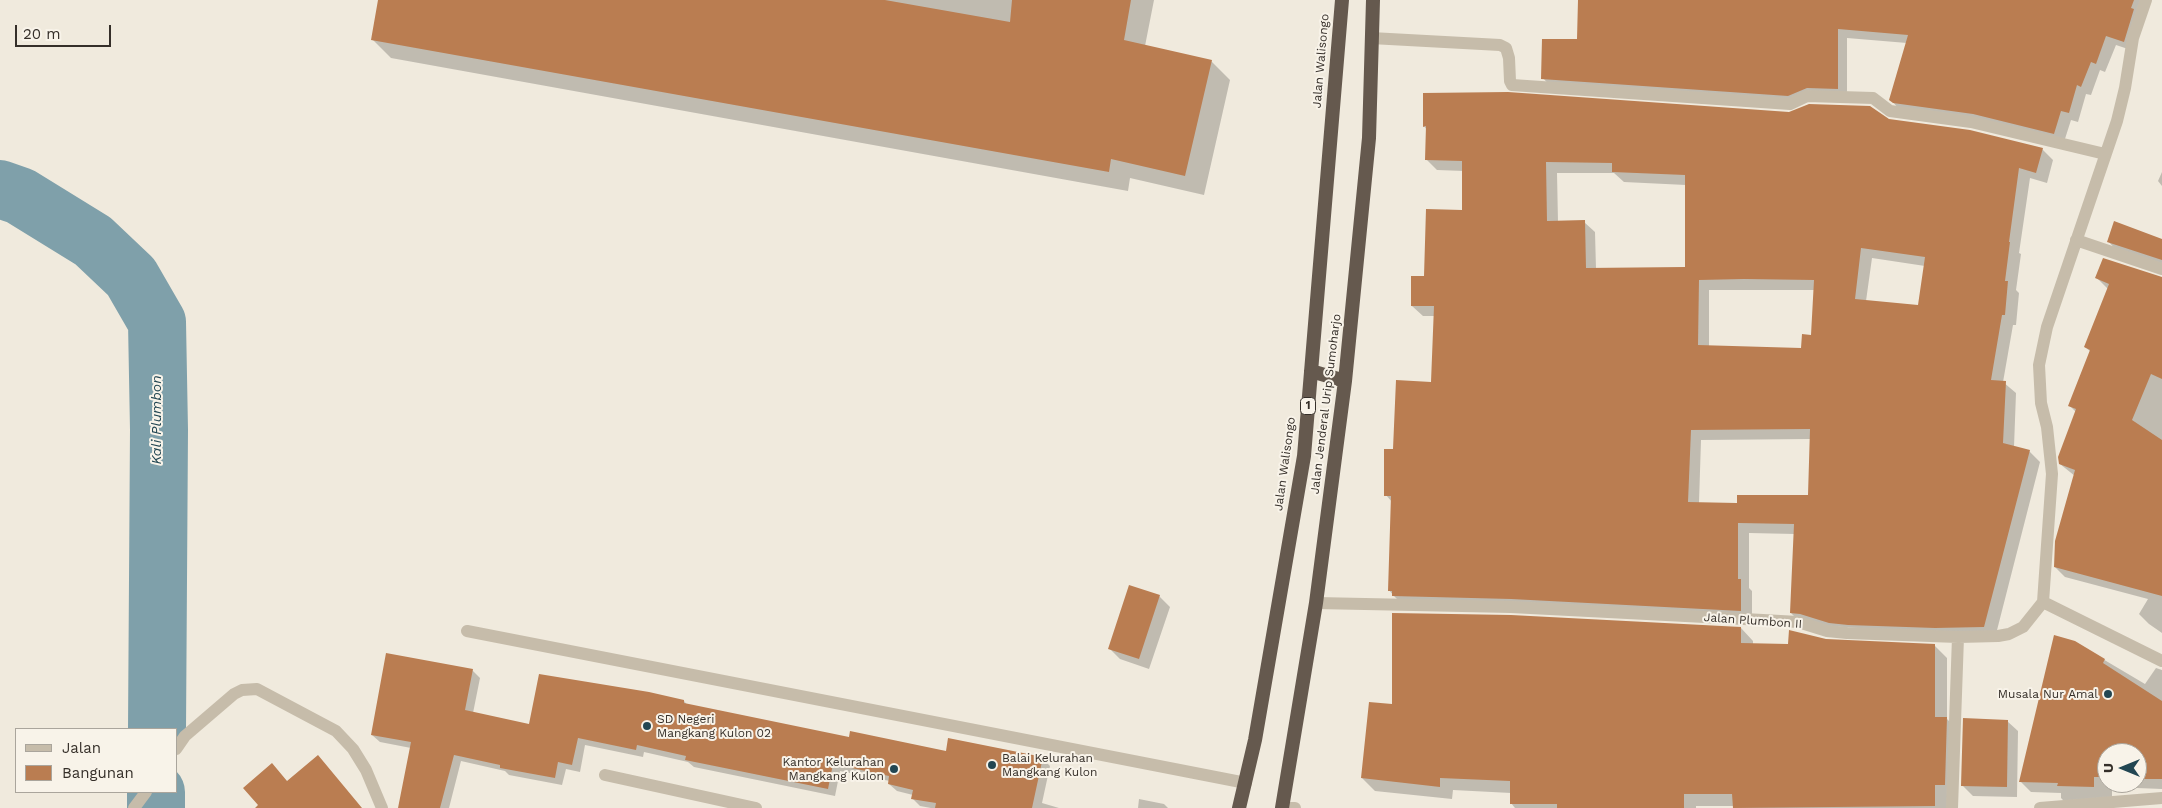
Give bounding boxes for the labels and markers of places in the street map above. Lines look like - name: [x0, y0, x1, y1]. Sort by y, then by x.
- place label: Musala Nur Amal: [1998, 687, 2098, 701]
- marker: Musala Nur Amal: [2102, 688, 2114, 700]
- place label: SD Negeri Mangkang Kulon 02: [657, 712, 771, 740]
- marker: SD Negeri Mangkang Kulon 02: [641, 720, 653, 732]
- place label: Balai Kelurahan Mangkang Kulon: [1002, 751, 1097, 779]
- place label: Kantor Kelurahan Mangkang Kulon: [782, 755, 884, 783]
- marker: Balai Kelurahan Mangkang Kulon: [986, 759, 998, 771]
- marker: Kantor Kelurahan Mangkang Kulon: [888, 763, 900, 775]

